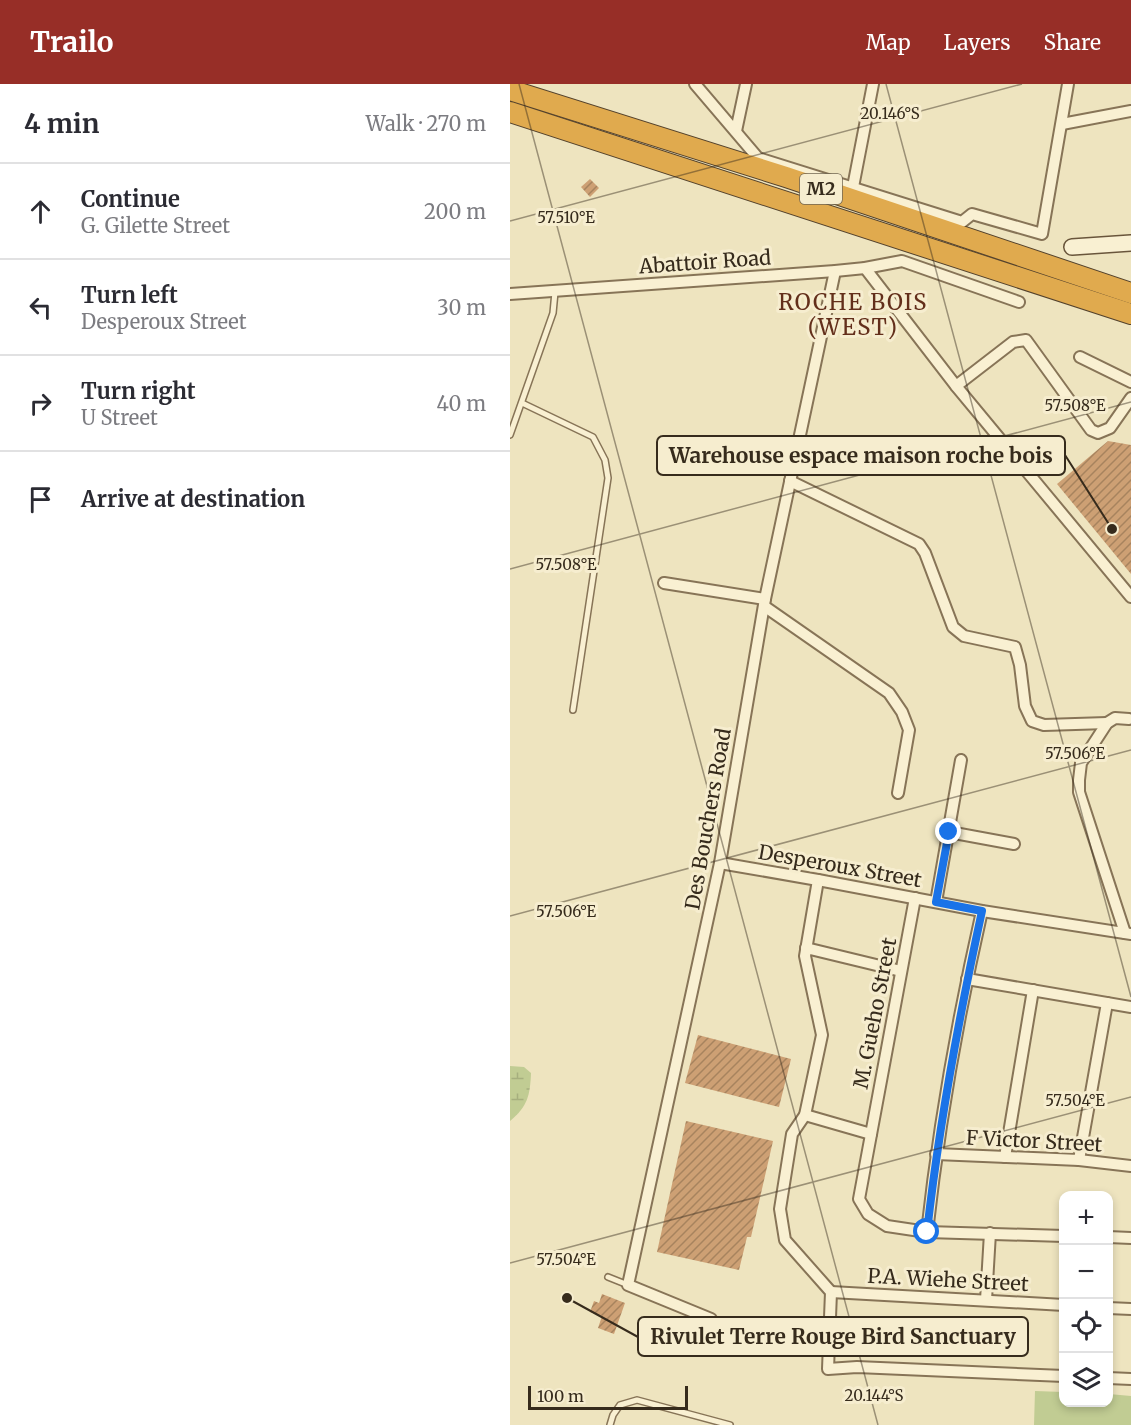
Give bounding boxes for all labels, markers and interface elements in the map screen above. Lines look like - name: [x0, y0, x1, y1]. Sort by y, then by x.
- text: Trailo: [30, 24, 114, 60]
- text: Map: [866, 29, 911, 56]
- text: Layers: [944, 29, 1011, 56]
- text: Share: [1044, 29, 1101, 56]
- text: 20.146°S: [860, 104, 920, 123]
- text: 4 min: [24, 107, 99, 140]
- text: Walk · 270 m: [366, 111, 486, 136]
- road number: M2: [800, 174, 842, 204]
- text: Continue: [81, 185, 180, 213]
- icon: ahead: [24, 195, 57, 228]
- text: 200 m: [424, 199, 486, 224]
- text: 57.510°E: [537, 208, 595, 227]
- text: G. Gilette Street: [81, 213, 230, 238]
- street label: Abattoir Road: [637, 244, 772, 279]
- text: Turn left: [81, 281, 178, 309]
- district label: ROCHE BOIS (WEST): [778, 288, 928, 341]
- icon: left: [24, 291, 57, 324]
- text: 30 m: [437, 295, 486, 320]
- text: Desperoux Street: [81, 309, 246, 334]
- text: Turn right: [81, 377, 195, 405]
- icon: right: [24, 387, 57, 420]
- text: 40 m: [436, 391, 486, 416]
- text: 57.508°E: [1045, 396, 1106, 415]
- text: U Street: [81, 405, 158, 430]
- callout: Warehouse espace maison roche bois: [657, 436, 1065, 475]
- text: Warehouse espace maison roche bois: [668, 442, 1053, 469]
- icon: arrive: [24, 483, 57, 516]
- text: Arrive at destination: [81, 485, 305, 513]
- text: 57.508°E: [536, 555, 597, 574]
- street label: Des Bouchers Road: [679, 726, 736, 912]
- text: 57.506°E: [1045, 744, 1106, 763]
- route end: [935, 818, 961, 844]
- street label: Desperoux Street: [756, 839, 924, 892]
- text: 57.506°E: [536, 902, 597, 921]
- street label: M. Gueho Street: [848, 935, 901, 1091]
- text: 57.504°E: [1045, 1091, 1105, 1110]
- street label: F Victor Street: [965, 1124, 1103, 1157]
- map controls: [1059, 1191, 1113, 1407]
- button: +: [1059, 1191, 1113, 1245]
- route start: [913, 1218, 939, 1244]
- button: −: [1059, 1245, 1113, 1299]
- text: 57.504°E: [536, 1250, 596, 1269]
- street label: P.A. Wiehe Street: [867, 1263, 1029, 1296]
- button: locate: [1059, 1299, 1113, 1353]
- callout: Rivulet Terre Rouge Bird Sanctuary: [638, 1317, 1028, 1356]
- text: Rivulet Terre Rouge Bird Sanctuary: [650, 1323, 1016, 1350]
- button: layers: [1059, 1353, 1113, 1407]
- scale bar: [528, 1383, 688, 1410]
- text: 100 m: [537, 1386, 584, 1406]
- text: 20.144°S: [845, 1386, 903, 1405]

